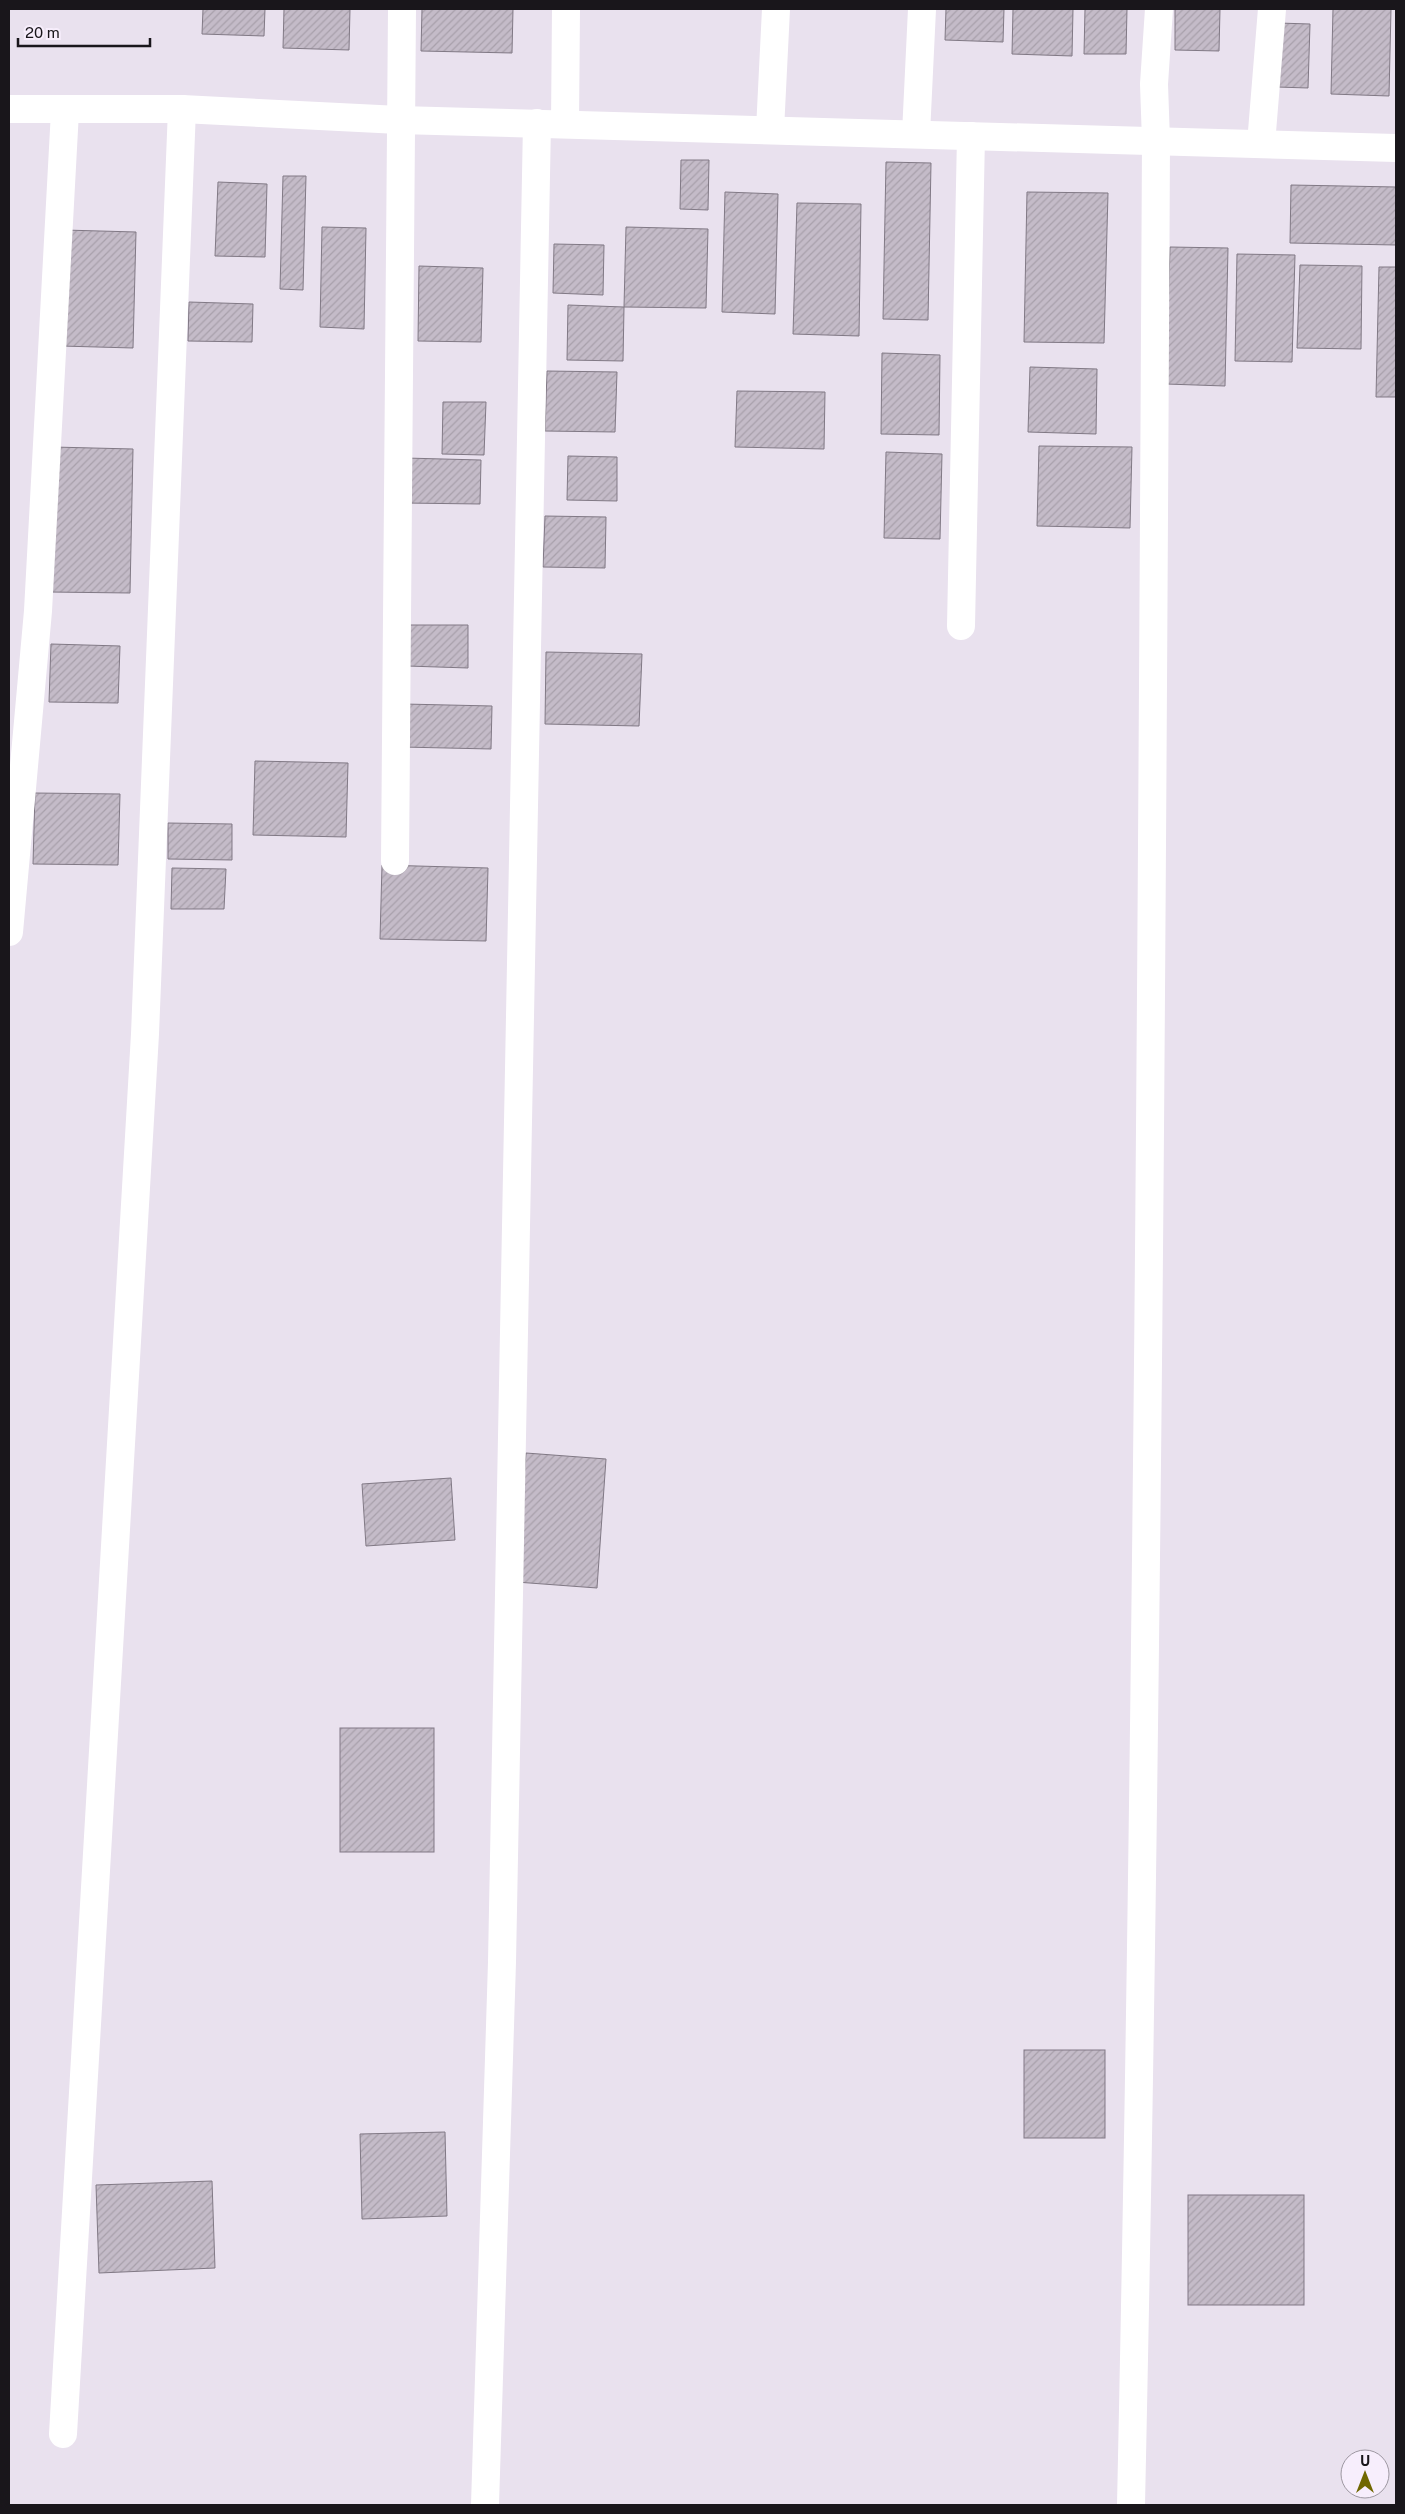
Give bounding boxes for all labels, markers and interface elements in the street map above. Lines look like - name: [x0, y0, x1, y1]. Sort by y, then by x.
- scale bar: [18, 15, 150, 47]
- text: 20 m: [25, 24, 60, 41]
- north arrow: [1340, 2449, 1390, 2499]
- text: U: [1360, 2453, 1370, 2469]

